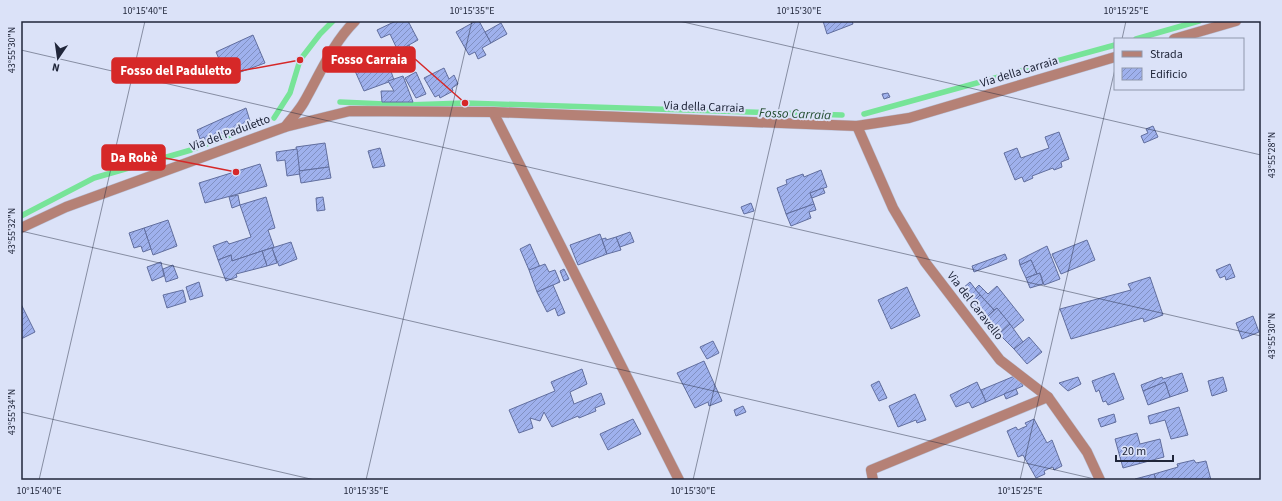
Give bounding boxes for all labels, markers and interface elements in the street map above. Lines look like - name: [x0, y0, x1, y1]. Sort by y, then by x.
- text: 10°15'40"E: [122, 4, 168, 18]
- text: 10°15'35"E: [449, 4, 495, 18]
- text: 10°15'30"E: [776, 4, 822, 18]
- text: 10°15'25"E: [1103, 4, 1149, 18]
- text: 43°55'30"N: [5, 27, 19, 73]
- north arrow: [38, 38, 78, 78]
- legend: [1114, 38, 1244, 90]
- text: Strada: [1150, 46, 1183, 63]
- callout: Fosso Carraia: [323, 47, 415, 72]
- text: Fosso Carraia: [331, 51, 408, 69]
- street label: Via della Carraia: [978, 52, 1060, 92]
- callout: Fosso del Paduletto: [112, 58, 240, 83]
- text: N: [51, 59, 61, 75]
- text: Fosso del Paduletto: [120, 62, 232, 80]
- text: Edificio: [1150, 66, 1187, 83]
- street label: Via della Carraia: [663, 97, 745, 117]
- water label: Fosso Carraia: [759, 104, 831, 124]
- street label: Via del Paduletto: [187, 111, 273, 155]
- text: 43°55'28"N: [1265, 132, 1279, 178]
- callout: Da Robè: [102, 145, 165, 170]
- text: Da Robè: [111, 149, 158, 167]
- text: 43°55'32"N: [5, 208, 19, 254]
- street label: Via del Caravello: [943, 268, 1007, 344]
- text: 43°55'30"N: [1265, 313, 1279, 359]
- text: 43°55'34"N: [5, 389, 19, 435]
- scale bar: [1116, 437, 1173, 463]
- text: 20 m: [1122, 443, 1146, 460]
- text: 10°15'40"E: [16, 484, 62, 498]
- text: 10°15'35"E: [343, 484, 389, 498]
- text: 10°15'30"E: [670, 484, 716, 498]
- text: 10°15'25"E: [997, 484, 1043, 498]

